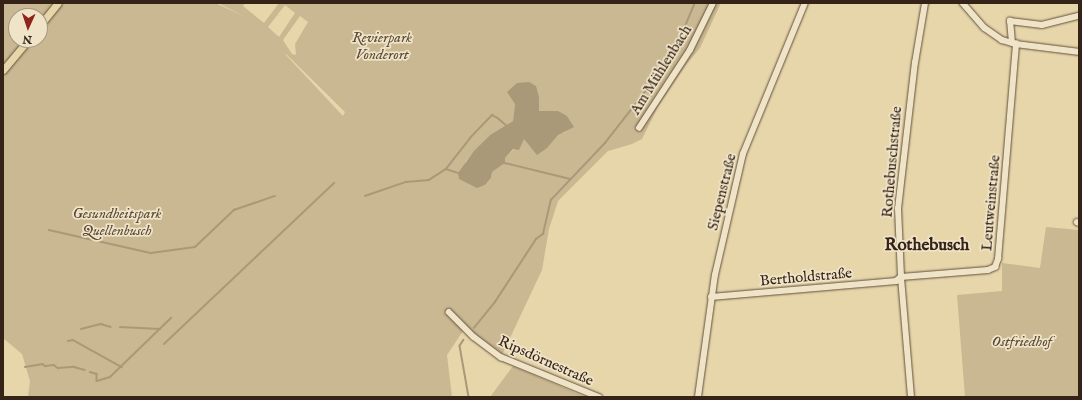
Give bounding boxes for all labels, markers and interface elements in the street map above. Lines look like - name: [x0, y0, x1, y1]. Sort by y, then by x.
- north arrow: [8, 8, 48, 48]
- street label: Am Mühlenbach: [626, 22, 696, 118]
- park label: Revierpark Vonderort: [352, 28, 412, 63]
- text: N: [22, 32, 33, 46]
- street label: Rothebuschstraße: [878, 106, 906, 218]
- street label: Siepenstraße: [704, 152, 740, 232]
- street label: Leutweinstraße: [978, 154, 1004, 252]
- park label: Gesundheitspark Quellenbusch: [72, 204, 162, 239]
- district label: Rothebusch: [885, 236, 969, 256]
- street label: Bertholdstraße: [759, 264, 853, 290]
- street label: Ripsdörnestraße: [496, 332, 596, 390]
- park label: Ostfriedhof: [992, 333, 1052, 351]

